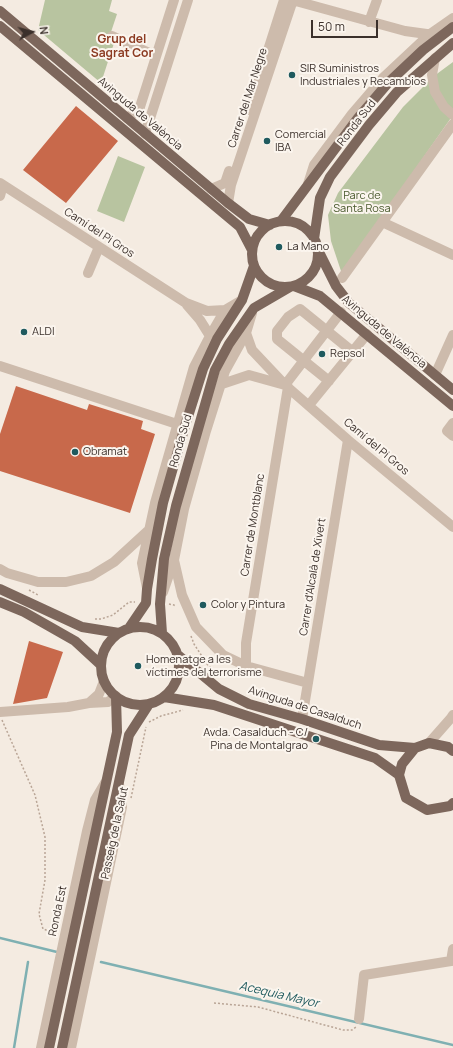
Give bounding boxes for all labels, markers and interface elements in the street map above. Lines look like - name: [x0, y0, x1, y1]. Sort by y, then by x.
- north arrow: [12, 12, 52, 52]
- scale bar: [313, 12, 380, 38]
- text: 50 m: [318, 18, 345, 35]
- text: N: [36, 26, 52, 35]
- district label: Grup del Sagrat Cor: [91, 33, 153, 61]
- street label: Carrer del Mar Negre: [226, 46, 270, 150]
- place label: SIR Suministros Industriales y Recambios: [300, 62, 426, 88]
- marker: SIR Suministros Industriales y Recambios: [287, 70, 297, 80]
- street label: Avinguda de València: [95, 75, 185, 153]
- street label: Ronda Sud: [335, 97, 379, 149]
- place label: Comercial IBA: [275, 128, 326, 154]
- marker: Comercial IBA: [262, 136, 272, 146]
- park label: Parc de Santa Rosa: [333, 189, 391, 215]
- street label: Camí del Pi Gros: [61, 205, 137, 261]
- place label: La Mano: [287, 240, 329, 254]
- marker: La Mano: [274, 242, 284, 252]
- street label: Avinguda de València: [339, 293, 429, 371]
- place label: ALDI: [32, 325, 55, 339]
- marker: ALDI: [19, 327, 29, 337]
- place label: Repsol: [330, 347, 365, 361]
- marker: Repsol: [317, 349, 327, 359]
- street label: Ronda Sud: [167, 413, 195, 469]
- street label: Camí del Pi Gros: [341, 416, 411, 478]
- place label: Obramat: [83, 445, 127, 459]
- marker: Obramat: [70, 447, 80, 457]
- street label: Carrer de Montblanc: [238, 473, 268, 577]
- street label: Carrer d'Alcalà de Xivert: [297, 517, 329, 637]
- place label: Color y Pintura: [211, 598, 285, 612]
- marker: Color y Pintura: [198, 600, 208, 610]
- place label: Homenatge a les víctimes del terrorisme: [146, 653, 262, 679]
- marker: Homenatge a les víctimes del terrorisme: [133, 661, 143, 671]
- street label: Avinguda de Casalduch: [247, 683, 363, 733]
- place label: Avda. Casalduch - C/ Pina de Montalgrao: [203, 726, 308, 752]
- marker: Avda. Casalduch - C/ Pina de Montalgrao: [311, 734, 321, 744]
- street label: Passeig de la Salut: [99, 786, 131, 880]
- street label: Ronda Est: [46, 885, 70, 937]
- water label: Acequia Mayor: [238, 979, 320, 1011]

